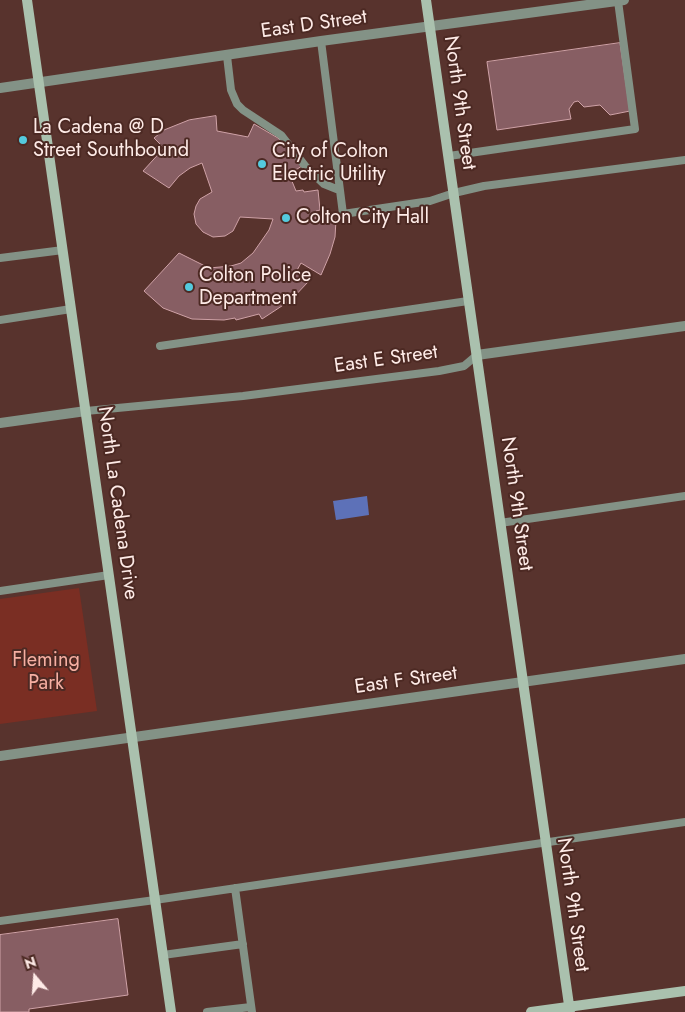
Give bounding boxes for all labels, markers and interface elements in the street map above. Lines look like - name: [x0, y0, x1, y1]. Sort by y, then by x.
- street label: East D Street: [259, 6, 369, 44]
- street label: North 9th Street: [438, 34, 480, 172]
- place label: La Cadena @ D Street Southbound: [33, 116, 189, 163]
- marker: La Cadena @ D Street Southbound: [17, 134, 29, 146]
- place label: City of Colton Electric Utility: [272, 140, 389, 187]
- marker: City of Colton Electric Utility: [256, 158, 268, 170]
- place label: Colton City Hall: [296, 206, 429, 230]
- marker: Colton City Hall: [280, 212, 292, 224]
- place label: Colton Police Department: [199, 264, 311, 311]
- marker: Colton Police Department: [183, 281, 195, 293]
- street label: East E Street: [333, 341, 439, 379]
- street label: North La Cadena Drive: [92, 405, 142, 601]
- street label: North 9th Street: [495, 435, 537, 573]
- park label: Fleming Park: [12, 649, 80, 696]
- street label: East F Street: [353, 662, 459, 700]
- street label: North 9th Street: [551, 836, 593, 974]
- north arrow: [10, 952, 60, 1002]
- text: N: [22, 952, 39, 974]

